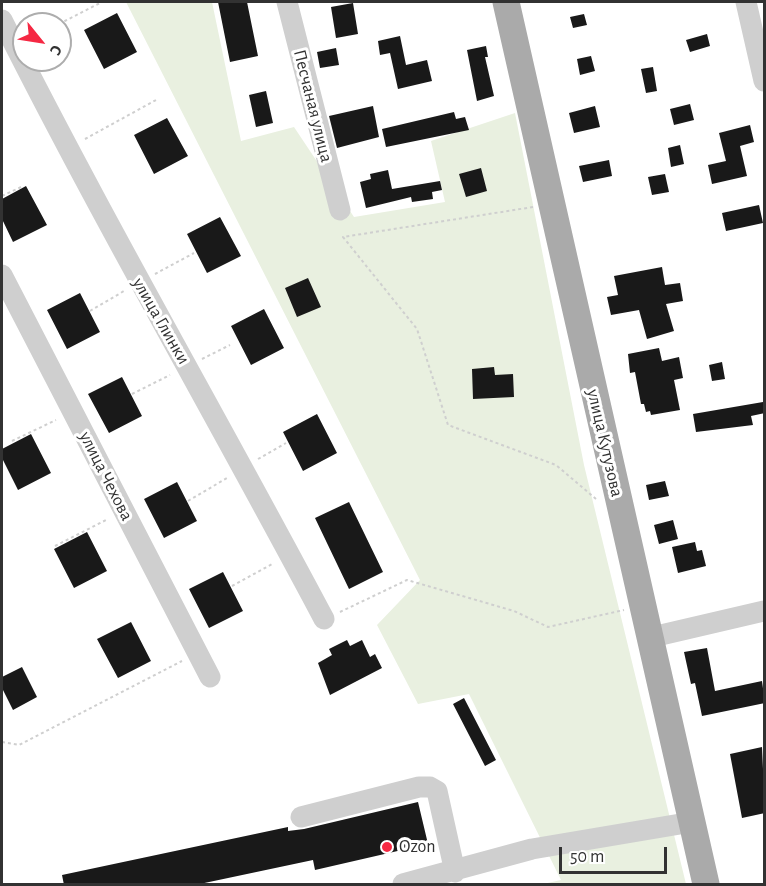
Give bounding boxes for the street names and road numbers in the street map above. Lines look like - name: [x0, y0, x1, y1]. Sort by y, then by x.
- street label: Песчаная улица: [289, 47, 337, 165]
- street label: улица Глинки: [128, 274, 194, 368]
- street label: улица Кутузова: [582, 387, 628, 499]
- street label: улица Чехова: [74, 428, 138, 524]

